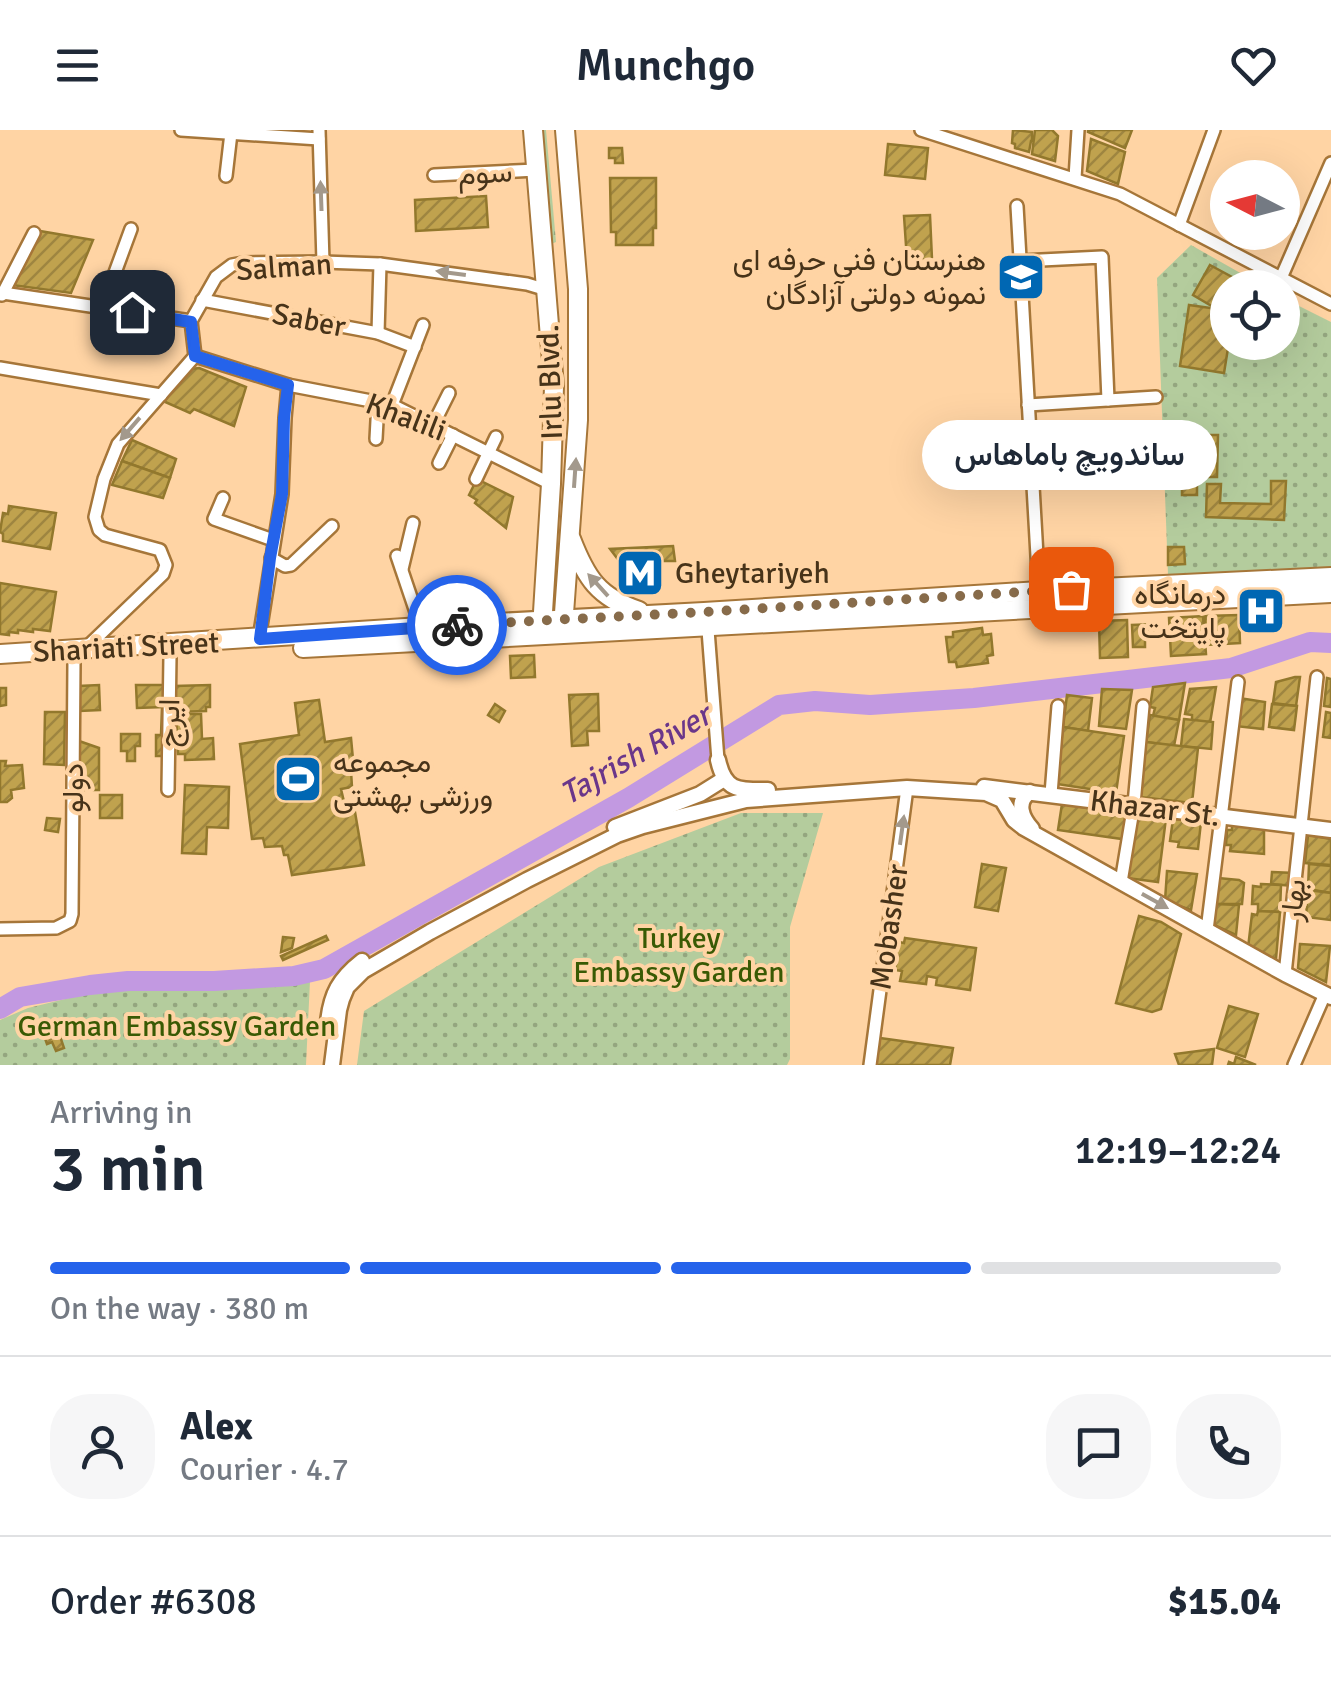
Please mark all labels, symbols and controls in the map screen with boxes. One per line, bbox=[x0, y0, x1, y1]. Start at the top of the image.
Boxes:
icon: menu bbox=[50, 38, 105, 93]
text: Munchgo bbox=[576, 38, 755, 93]
icon: heart bbox=[1226, 38, 1281, 93]
street label: سوم bbox=[457, 154, 513, 193]
north arrow bbox=[1210, 160, 1300, 250]
map controls bbox=[1210, 160, 1300, 360]
one-way arrow bbox=[312, 179, 328, 211]
place label: هنرستان فنی حرفه ای نمونه دولتی آزادگان bbox=[732, 242, 986, 313]
street label: Salman bbox=[235, 246, 333, 289]
school or university icon: هنرستان فنی حرفه ای نمونه دولتی آزادگان bbox=[995, 251, 1047, 303]
one-way arrow bbox=[434, 264, 466, 280]
pin bbox=[90, 270, 175, 355]
button: locate bbox=[1210, 270, 1300, 360]
icon: home bbox=[105, 285, 160, 340]
street label: Saber bbox=[269, 295, 349, 346]
street label: Irlu Blvd. bbox=[530, 324, 571, 440]
street label: Khalili bbox=[360, 385, 451, 450]
one-way arrow bbox=[120, 416, 142, 441]
callout: ساندویچ باماهاس bbox=[924, 419, 1218, 489]
text: ساندویچ باماهاس bbox=[954, 435, 1185, 474]
one-way arrow bbox=[567, 456, 583, 488]
metro station icon: Gheytariyeh bbox=[614, 547, 666, 599]
pin bbox=[1029, 547, 1114, 632]
place label: Gheytariyeh bbox=[675, 555, 830, 592]
icon: bag bbox=[1044, 562, 1099, 617]
one-way arrow bbox=[587, 573, 609, 598]
courier bbox=[407, 575, 507, 675]
place label: درمانگاه پایتخت bbox=[1134, 576, 1226, 648]
hospital icon: درمانگاه پایتخت bbox=[1235, 585, 1287, 637]
icon: bike bbox=[430, 598, 485, 653]
street label: Shariati Street bbox=[32, 624, 220, 671]
water label: Tajrish River bbox=[553, 694, 721, 813]
street label: ایرج bbox=[151, 698, 189, 748]
place label: مجموعه ورزشی بهشتی bbox=[333, 744, 493, 815]
sports icon: مجموعه ورزشی بهشتی bbox=[272, 753, 324, 805]
street label: دولو bbox=[55, 763, 92, 813]
street label: Khazar St. bbox=[1088, 782, 1222, 835]
one-way arrow bbox=[894, 813, 910, 845]
street label: Mobasher bbox=[862, 862, 917, 992]
street label: بهار bbox=[1273, 877, 1314, 924]
one-way arrow bbox=[1140, 892, 1169, 909]
park label: Turkey Embassy Garden bbox=[573, 920, 785, 991]
park label: German Embassy Garden bbox=[18, 1008, 336, 1045]
text: Arriving in bbox=[50, 1093, 192, 1132]
text: 12:19–12:24 bbox=[1075, 1127, 1281, 1174]
text: 3 min bbox=[50, 1129, 206, 1209]
text: On the way · 380 m bbox=[50, 1289, 309, 1328]
button: person bbox=[50, 1394, 155, 1499]
button: chat bbox=[1046, 1394, 1151, 1499]
button: phone bbox=[1176, 1394, 1281, 1499]
text: Alex bbox=[180, 1403, 253, 1450]
text: Courier · 4.7 bbox=[180, 1450, 349, 1489]
text: Order #6308 bbox=[50, 1578, 257, 1625]
text: $15.04 bbox=[1168, 1578, 1281, 1625]

